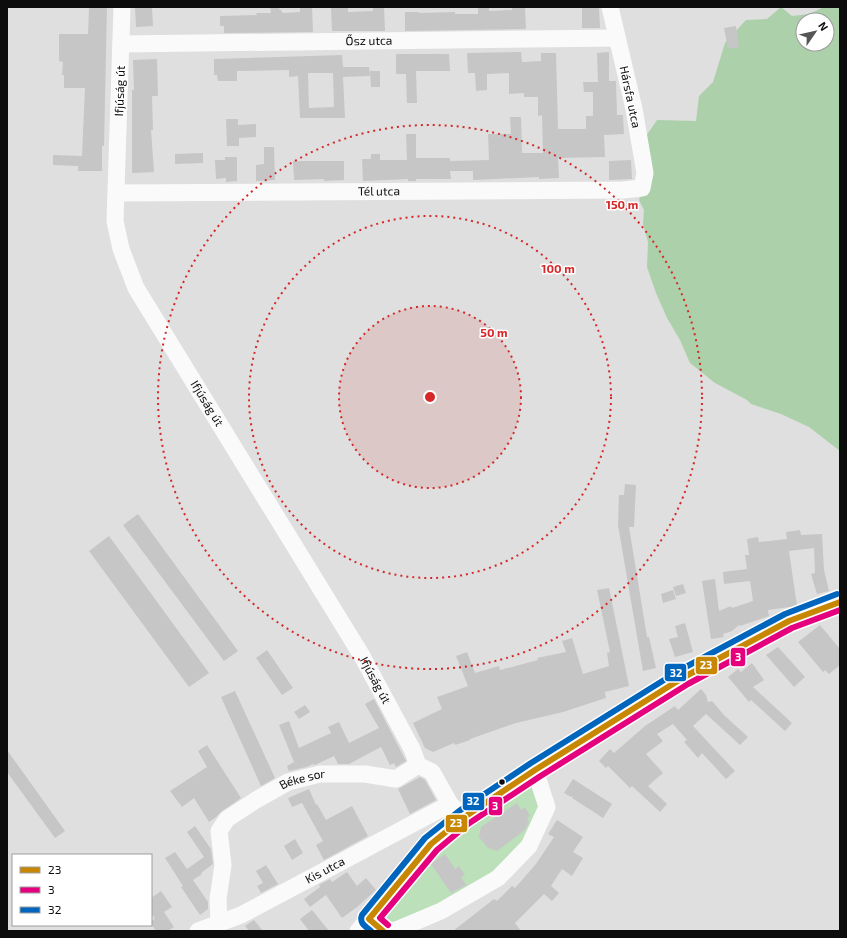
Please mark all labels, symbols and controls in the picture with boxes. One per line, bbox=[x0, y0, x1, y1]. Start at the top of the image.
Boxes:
north arrow bbox=[795, 12, 835, 52]
text: N bbox=[816, 19, 831, 33]
street label: Ősz utca bbox=[345, 33, 392, 47]
street label: Hársfa utca bbox=[618, 64, 644, 129]
street label: Ifjúság út bbox=[111, 65, 128, 117]
street label: Tél utca bbox=[358, 183, 400, 198]
text: 150 m bbox=[606, 197, 638, 211]
text: 100 m bbox=[541, 261, 575, 275]
text: 50 m bbox=[480, 325, 508, 339]
street label: Ifjúság út bbox=[188, 377, 227, 429]
centre of rings bbox=[423, 390, 437, 404]
line badge: 3 bbox=[730, 647, 746, 667]
text: 3 bbox=[735, 650, 741, 663]
street label: Ifjúság út bbox=[358, 654, 394, 706]
line badge: 23 bbox=[695, 656, 718, 675]
text: 23 bbox=[700, 658, 712, 671]
line badge: 32 bbox=[664, 663, 687, 682]
text: 32 bbox=[670, 666, 682, 679]
street label: Béke sor bbox=[276, 766, 325, 792]
unlabelled marker bbox=[497, 777, 507, 787]
line badge: 32 bbox=[462, 792, 485, 811]
text: 32 bbox=[467, 794, 479, 807]
line badge: 3 bbox=[488, 796, 503, 816]
text: 3 bbox=[492, 799, 498, 812]
line badge: 23 bbox=[445, 814, 468, 833]
text: 23 bbox=[450, 816, 462, 829]
street label: Kis utca bbox=[302, 853, 347, 886]
legend bbox=[12, 854, 152, 926]
text: 23 bbox=[48, 862, 61, 876]
text: 3 bbox=[48, 882, 55, 896]
text: 32 bbox=[48, 902, 62, 916]

